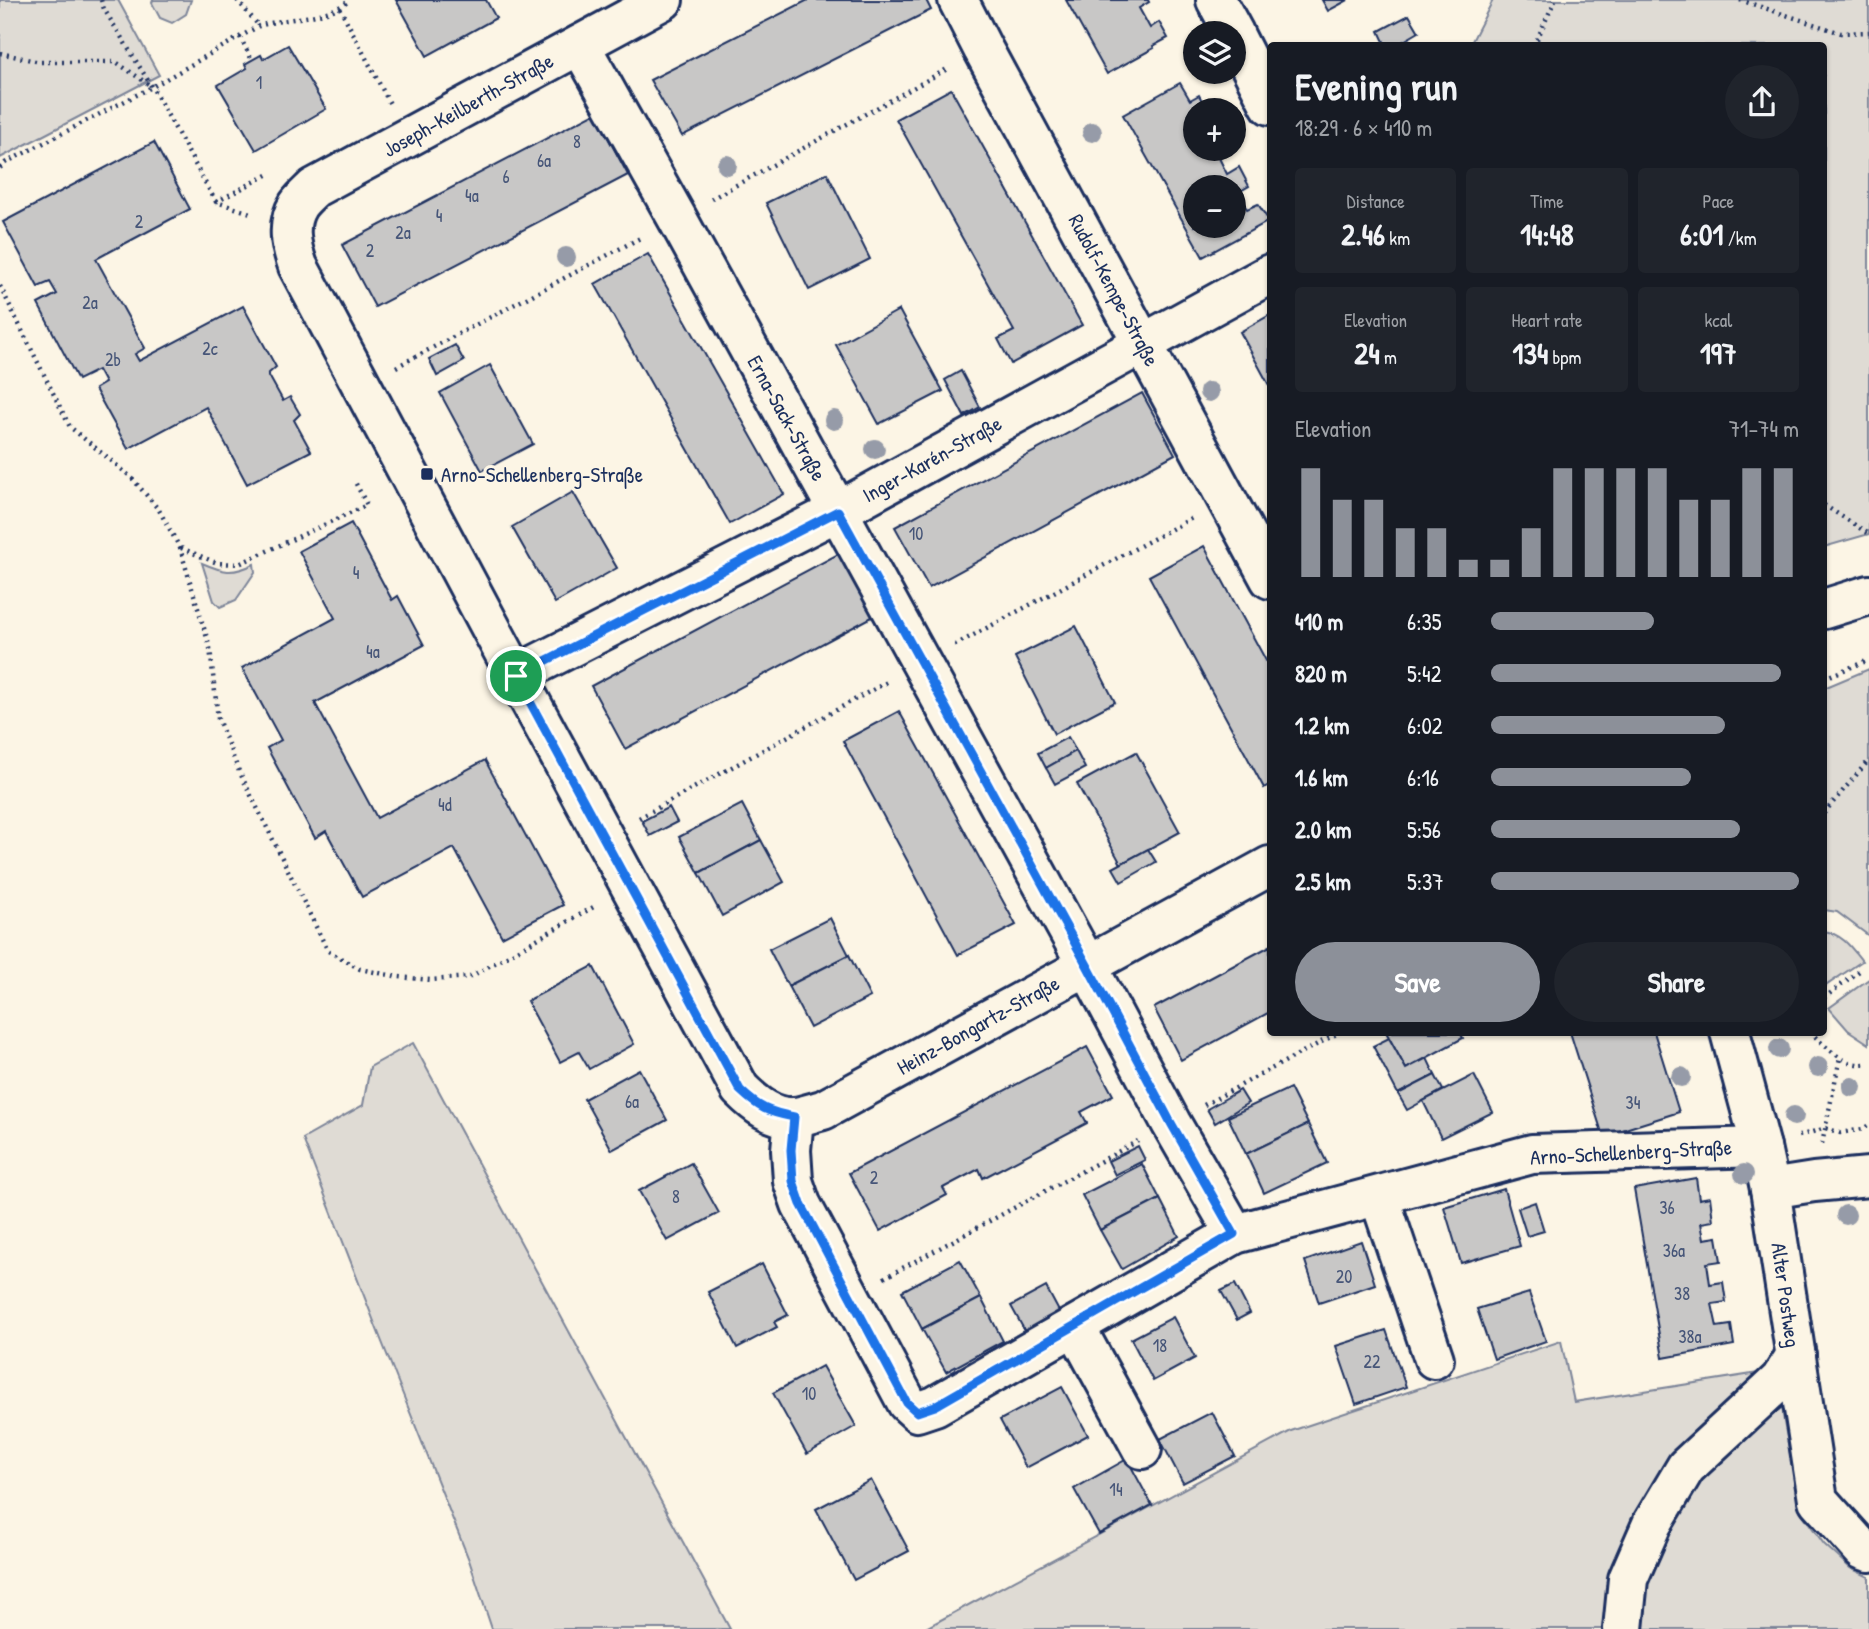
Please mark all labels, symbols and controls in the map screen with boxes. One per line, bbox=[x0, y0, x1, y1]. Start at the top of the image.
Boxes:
map controls bbox=[1183, 21, 1246, 238]
button: layers bbox=[1183, 21, 1246, 84]
street label: Joseph-Keilberth-Straße bbox=[377, 46, 559, 164]
text: Evening run bbox=[1295, 60, 1458, 112]
button: share bbox=[1725, 65, 1799, 139]
house number: 1 bbox=[256, 70, 262, 95]
button: + bbox=[1183, 98, 1246, 161]
text: 18:29 · 6 × 410 m bbox=[1295, 112, 1432, 143]
house number: 8 bbox=[573, 129, 581, 154]
house number: 6a bbox=[537, 148, 551, 173]
house number: 6 bbox=[502, 164, 510, 189]
button: − bbox=[1183, 175, 1246, 238]
house number: 4a bbox=[465, 183, 479, 208]
text: Distance bbox=[1347, 188, 1405, 214]
text: Time bbox=[1530, 188, 1564, 214]
text: Pace bbox=[1703, 188, 1734, 214]
house number: 4 bbox=[436, 203, 443, 228]
house number: 2 bbox=[135, 209, 144, 234]
street label: Rudolf-Kempe-Straße bbox=[1062, 209, 1166, 371]
text: 2.46 bbox=[1341, 214, 1385, 254]
text: 14:48 bbox=[1520, 214, 1574, 254]
text: 6:01 bbox=[1680, 214, 1723, 254]
house number: 2a bbox=[395, 220, 411, 245]
text: km bbox=[1385, 225, 1410, 251]
text: /km bbox=[1723, 225, 1757, 251]
house number: 2 bbox=[366, 238, 375, 263]
house number: 2a bbox=[82, 290, 98, 315]
text: Elevation bbox=[1344, 307, 1407, 333]
text: Heart rate bbox=[1512, 307, 1582, 333]
text: kcal bbox=[1704, 307, 1732, 333]
text: 24 bbox=[1354, 333, 1380, 373]
text: 134 bbox=[1513, 333, 1548, 373]
text: 197 bbox=[1700, 333, 1737, 373]
house number: 2c bbox=[202, 336, 218, 361]
text: m bbox=[1380, 344, 1397, 370]
text: bpm bbox=[1548, 344, 1581, 370]
house number: 2b bbox=[105, 347, 121, 372]
street label: Erna-Sack-Straße bbox=[741, 350, 833, 486]
street label: Inger-Karén-Straße bbox=[857, 409, 1007, 509]
text: Elevation bbox=[1295, 413, 1371, 444]
text: 71–74 m bbox=[1729, 413, 1799, 444]
place label: Arno-Schellenberg-Straße bbox=[441, 460, 643, 489]
marker: Arno-Schellenberg-Straße bbox=[419, 466, 435, 482]
house number: 10 bbox=[909, 521, 923, 546]
house number: 4 bbox=[353, 560, 360, 585]
text: 410 m bbox=[1295, 606, 1343, 637]
text: 6:35 bbox=[1407, 606, 1442, 637]
house number: 4a bbox=[366, 639, 380, 664]
pin bbox=[486, 646, 546, 706]
icon: arrive bbox=[497, 657, 535, 695]
text: 820 m bbox=[1295, 658, 1347, 689]
text: 5:42 bbox=[1407, 658, 1441, 689]
text: 1.2 km bbox=[1295, 710, 1350, 741]
text: 6:02 bbox=[1407, 710, 1443, 741]
text: 1.6 km bbox=[1295, 762, 1348, 793]
text: 6:16 bbox=[1407, 762, 1439, 793]
house number: 4d bbox=[438, 792, 452, 817]
text: 2.0 km bbox=[1295, 814, 1351, 845]
text: 5:56 bbox=[1407, 814, 1441, 845]
text: 2.5 km bbox=[1295, 866, 1351, 897]
text: 5:37 bbox=[1407, 866, 1444, 897]
button: Save bbox=[1295, 942, 1540, 1022]
button: Share bbox=[1554, 942, 1799, 1022]
street label: Heinz-Bongartz-Straße bbox=[892, 968, 1064, 1082]
house number: 6a bbox=[625, 1089, 639, 1114]
house number: 34 bbox=[1626, 1090, 1641, 1115]
street label: Arno-Schellenberg-Straße bbox=[1529, 1132, 1733, 1172]
house number: 2 bbox=[870, 1165, 879, 1190]
house number: 8 bbox=[672, 1184, 680, 1209]
house number: 36 bbox=[1659, 1195, 1675, 1220]
house number: 36a bbox=[1663, 1238, 1685, 1263]
street label: Alter Postweg bbox=[1764, 1241, 1808, 1349]
house number: 20 bbox=[1336, 1264, 1352, 1289]
house number: 38 bbox=[1674, 1281, 1690, 1306]
house number: 38a bbox=[1679, 1324, 1701, 1349]
house number: 18 bbox=[1153, 1333, 1167, 1358]
house number: 22 bbox=[1364, 1349, 1381, 1374]
house number: 10 bbox=[802, 1381, 816, 1406]
house number: 14 bbox=[1109, 1477, 1123, 1502]

